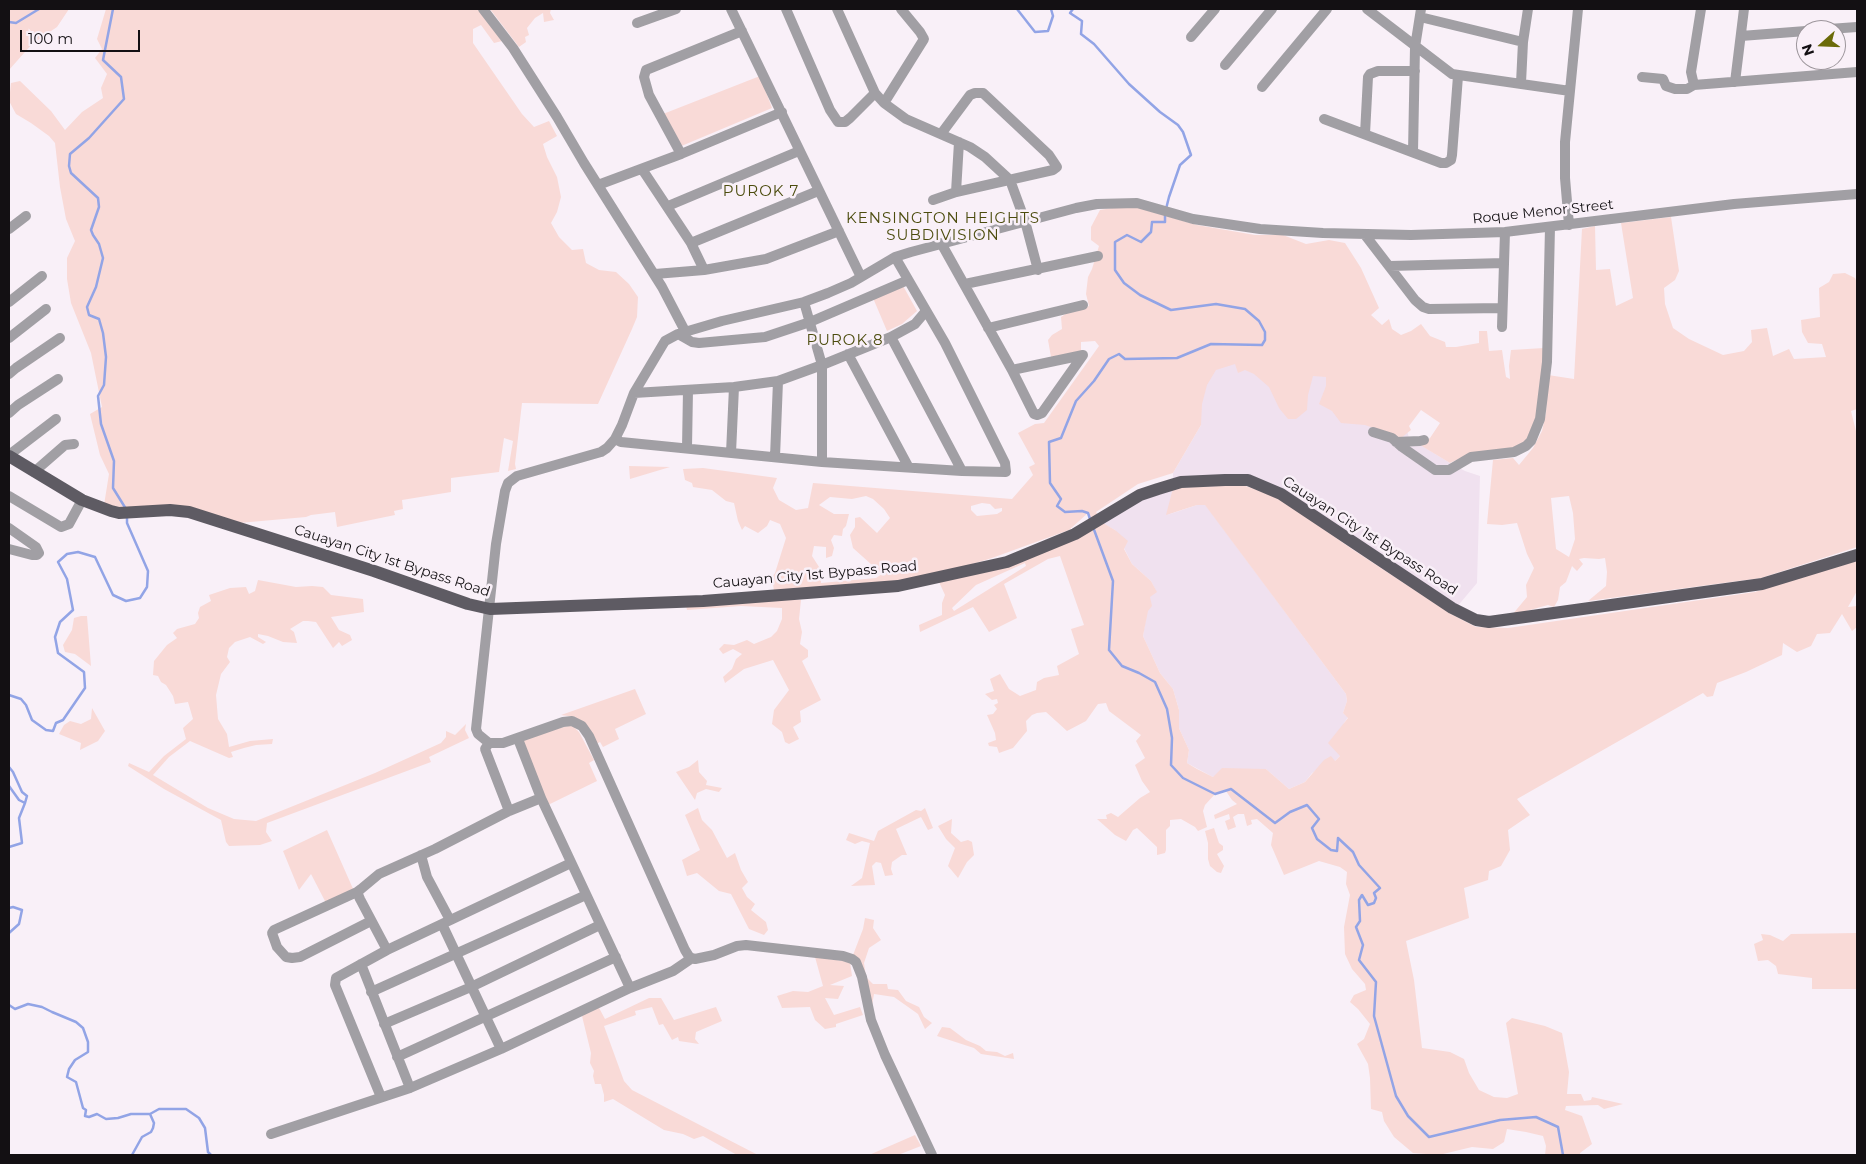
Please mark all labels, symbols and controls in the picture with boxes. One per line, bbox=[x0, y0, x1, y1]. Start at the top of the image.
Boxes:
scale bar bbox=[22, 20, 142, 52]
north arrow bbox=[1796, 20, 1846, 70]
text: 100 m bbox=[28, 29, 73, 48]
text: N bbox=[1797, 41, 1818, 58]
district label: PUROK 7 bbox=[722, 183, 800, 201]
street label: Roque Menor Street bbox=[1472, 196, 1614, 228]
district label: KENSINGTON HEIGHTS SUBDIVISION bbox=[844, 210, 1042, 245]
district label: PUROK 8 bbox=[806, 332, 884, 350]
street label: Cauayan City 1st Bypass Road bbox=[1279, 473, 1461, 599]
street label: Cauayan City 1st Bypass Road bbox=[292, 521, 492, 601]
street label: Cauayan City 1st Bypass Road bbox=[712, 558, 918, 592]

